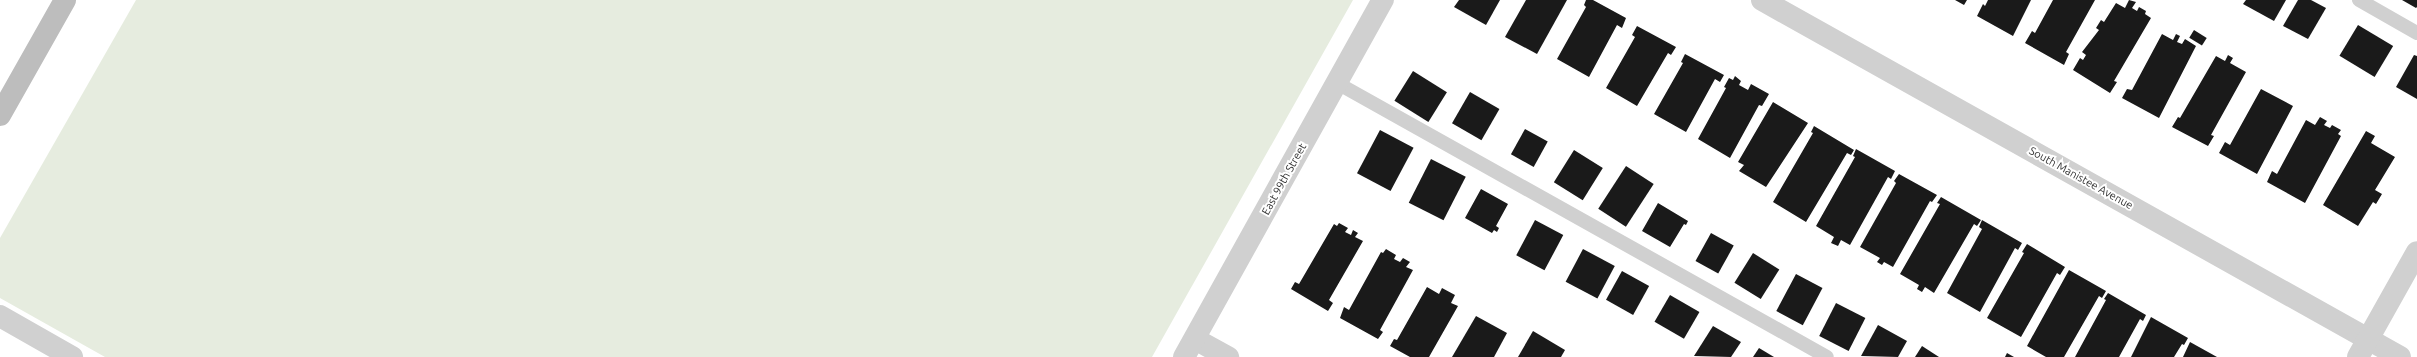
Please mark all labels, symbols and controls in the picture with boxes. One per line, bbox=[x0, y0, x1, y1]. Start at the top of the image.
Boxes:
street label: East 99th Street bbox=[1259, 141, 1309, 217]
street label: South Manistee Avenue bbox=[2027, 144, 2135, 212]

